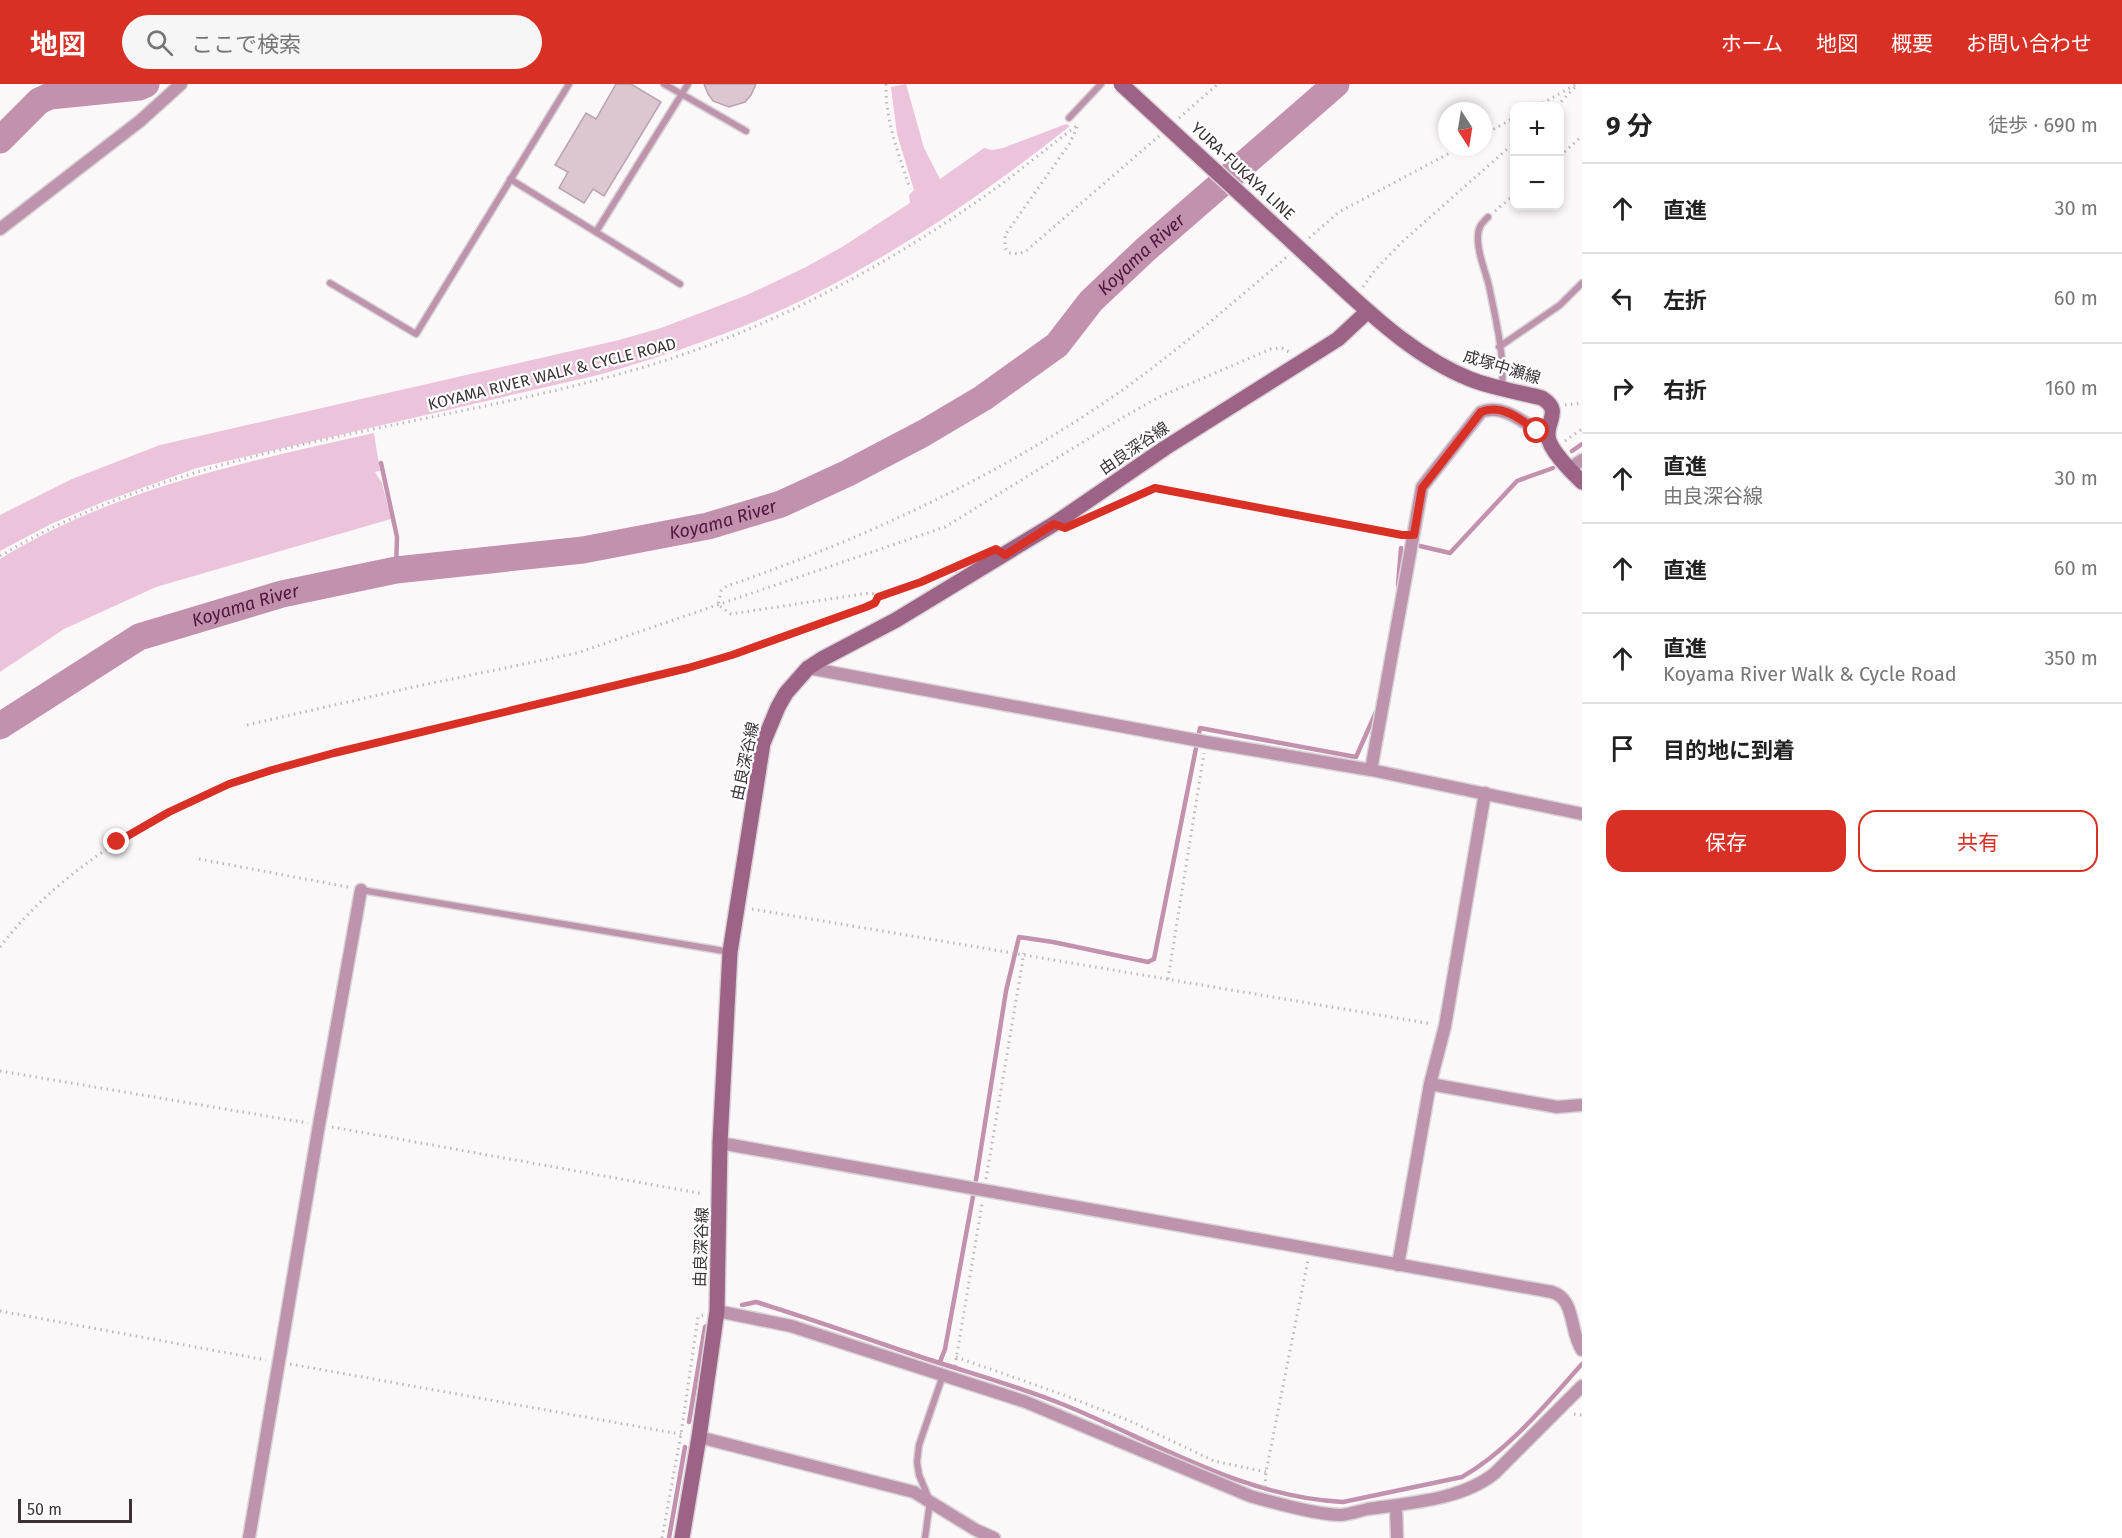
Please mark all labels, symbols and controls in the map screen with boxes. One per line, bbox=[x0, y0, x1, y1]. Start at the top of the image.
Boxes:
search box bbox=[122, 15, 542, 69]
icon: search bbox=[143, 26, 176, 59]
text: 地図 bbox=[30, 28, 86, 61]
text: ここで検索 bbox=[191, 31, 301, 58]
text: ホーム bbox=[1721, 31, 1783, 57]
text: 地図 bbox=[1816, 31, 1858, 57]
text: 概要 bbox=[1891, 31, 1933, 57]
text: お問い合わせ bbox=[1966, 31, 2092, 57]
north arrow bbox=[1438, 102, 1492, 156]
map controls bbox=[1510, 102, 1564, 210]
button: + bbox=[1510, 102, 1564, 156]
text: 9 分 bbox=[1606, 111, 1653, 142]
text: 徒歩 · 690 m bbox=[1988, 113, 2098, 137]
street label: YURA-FUKAYA LINE bbox=[1187, 118, 1299, 224]
button: − bbox=[1510, 156, 1564, 210]
icon: ahead bbox=[1606, 192, 1639, 225]
text: 30 m bbox=[2054, 196, 2098, 220]
text: 直進 bbox=[1663, 197, 1707, 224]
water label: Koyama River bbox=[1093, 208, 1190, 300]
icon: left bbox=[1606, 282, 1639, 315]
text: 60 m bbox=[2054, 286, 2098, 310]
text: 左折 bbox=[1663, 287, 1707, 314]
street label: KOYAMA RIVER WALK & CYCLE ROAD bbox=[426, 334, 678, 414]
street label: 成塚中瀬線 bbox=[1461, 346, 1543, 388]
icon: right bbox=[1606, 372, 1639, 405]
text: 160 m bbox=[2045, 376, 2098, 400]
text: 右折 bbox=[1663, 377, 1707, 404]
route start bbox=[1523, 417, 1549, 443]
street label: 由良深谷線 bbox=[1096, 418, 1172, 478]
text: 直進 bbox=[1663, 453, 1707, 480]
icon: ahead bbox=[1606, 462, 1639, 495]
text: 30 m bbox=[2054, 466, 2098, 490]
text: 由良深谷線 bbox=[1663, 484, 1763, 508]
water label: Koyama River bbox=[667, 495, 780, 544]
icon: ahead bbox=[1606, 552, 1639, 585]
text: 60 m bbox=[2054, 556, 2098, 580]
text: 直進 bbox=[1663, 557, 1707, 584]
water label: Koyama River bbox=[189, 580, 302, 631]
text: 直進 bbox=[1663, 635, 1707, 662]
icon: ahead bbox=[1606, 642, 1639, 675]
text: 350 m bbox=[2044, 646, 2098, 670]
text: Koyama River Walk & Cycle Road bbox=[1663, 662, 1957, 686]
street label: 由良深谷線 bbox=[727, 720, 763, 802]
icon: arrive bbox=[1606, 732, 1639, 765]
text: 目的地に到着 bbox=[1663, 737, 1795, 764]
button: 保存 bbox=[1606, 810, 1846, 872]
button: 共有 bbox=[1858, 810, 2098, 872]
route end bbox=[103, 828, 129, 854]
street label: 由良深谷線 bbox=[690, 1207, 712, 1287]
scale bar bbox=[18, 1496, 132, 1524]
text: 50 m bbox=[27, 1500, 62, 1519]

